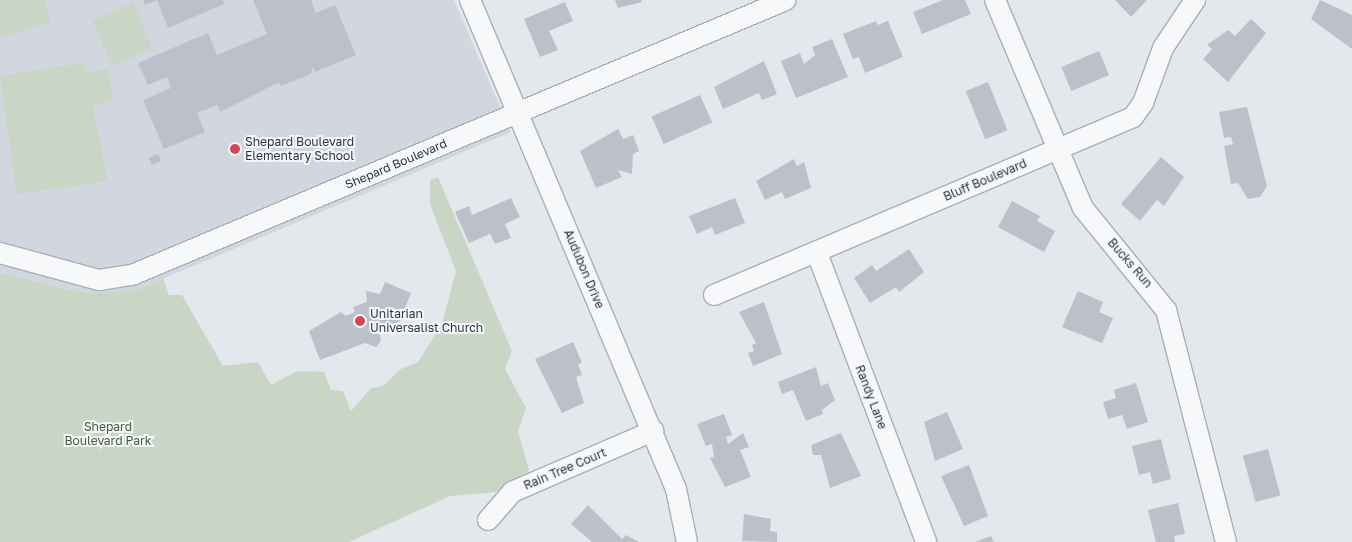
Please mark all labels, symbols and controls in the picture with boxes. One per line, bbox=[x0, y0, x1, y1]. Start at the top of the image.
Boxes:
place label: Shepard Boulevard Elementary School bbox=[245, 135, 354, 163]
street label: Shepard Boulevard bbox=[343, 136, 449, 192]
marker: Shepard Boulevard Elementary School bbox=[229, 143, 241, 155]
street label: Bluff Boulevard bbox=[941, 156, 1029, 204]
street label: Audubon Drive bbox=[561, 227, 607, 311]
street label: Bucks Run bbox=[1105, 235, 1155, 291]
place label: Unitarian Universalist Church bbox=[370, 307, 483, 335]
marker: Unitarian Universalist Church bbox=[354, 315, 366, 327]
street label: Randy Lane bbox=[852, 363, 890, 431]
park label: Shepard Boulevard Park bbox=[65, 420, 151, 448]
street label: Rain Tree Court bbox=[521, 445, 609, 493]

